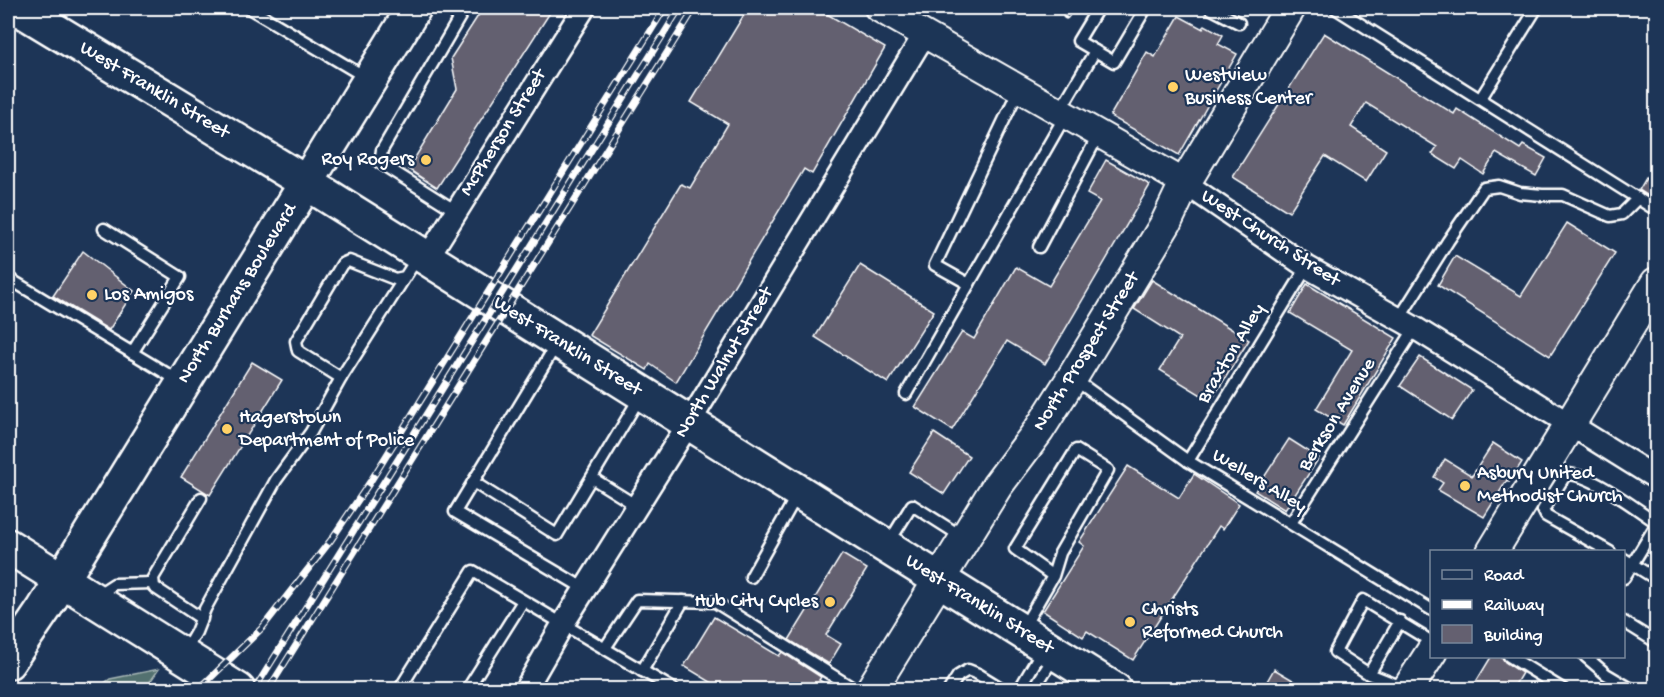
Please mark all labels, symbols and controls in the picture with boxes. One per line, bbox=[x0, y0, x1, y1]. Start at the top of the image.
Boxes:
street label: West Franklin Street bbox=[75, 37, 235, 146]
street label: McPherson Street bbox=[456, 64, 553, 201]
place label: Westview Business Center bbox=[1184, 65, 1314, 111]
marker: Westview Business Center bbox=[1166, 80, 1180, 94]
place label: Roy Rogers bbox=[322, 149, 415, 172]
marker: Roy Rogers bbox=[419, 153, 433, 167]
street label: West Church Street bbox=[1196, 185, 1345, 294]
street label: North Burhans Boulevard bbox=[173, 198, 304, 388]
street label: North Prospect Street bbox=[1029, 267, 1146, 436]
street label: North Walnut Street bbox=[671, 282, 780, 443]
place label: Los Amigos bbox=[104, 284, 194, 307]
marker: Los Amigos bbox=[85, 288, 99, 302]
street label: West Franklin Street bbox=[489, 292, 647, 403]
street label: Braxton Alley bbox=[1193, 300, 1271, 409]
street label: Berkson Avenue bbox=[1294, 354, 1382, 477]
place label: Hagerstown Department of Police bbox=[237, 407, 415, 453]
marker: Hagerstown Department of Police bbox=[220, 422, 234, 436]
street label: Wellers Alley bbox=[1207, 445, 1311, 519]
place label: Asbury United Methodist Church bbox=[1477, 463, 1623, 509]
marker: Asbury United Methodist Church bbox=[1458, 479, 1472, 493]
street label: West Franklin Street bbox=[901, 550, 1059, 661]
legend bbox=[1430, 550, 1625, 658]
text: Road bbox=[1484, 566, 1525, 587]
place label: Hub City Cycles bbox=[694, 591, 819, 614]
marker: Hub City Cycles bbox=[823, 595, 837, 609]
text: Railway bbox=[1484, 596, 1544, 617]
place label: Christs Reformed Church bbox=[1142, 599, 1283, 645]
marker: Christs Reformed Church bbox=[1123, 615, 1137, 629]
text: Building bbox=[1483, 626, 1543, 647]

